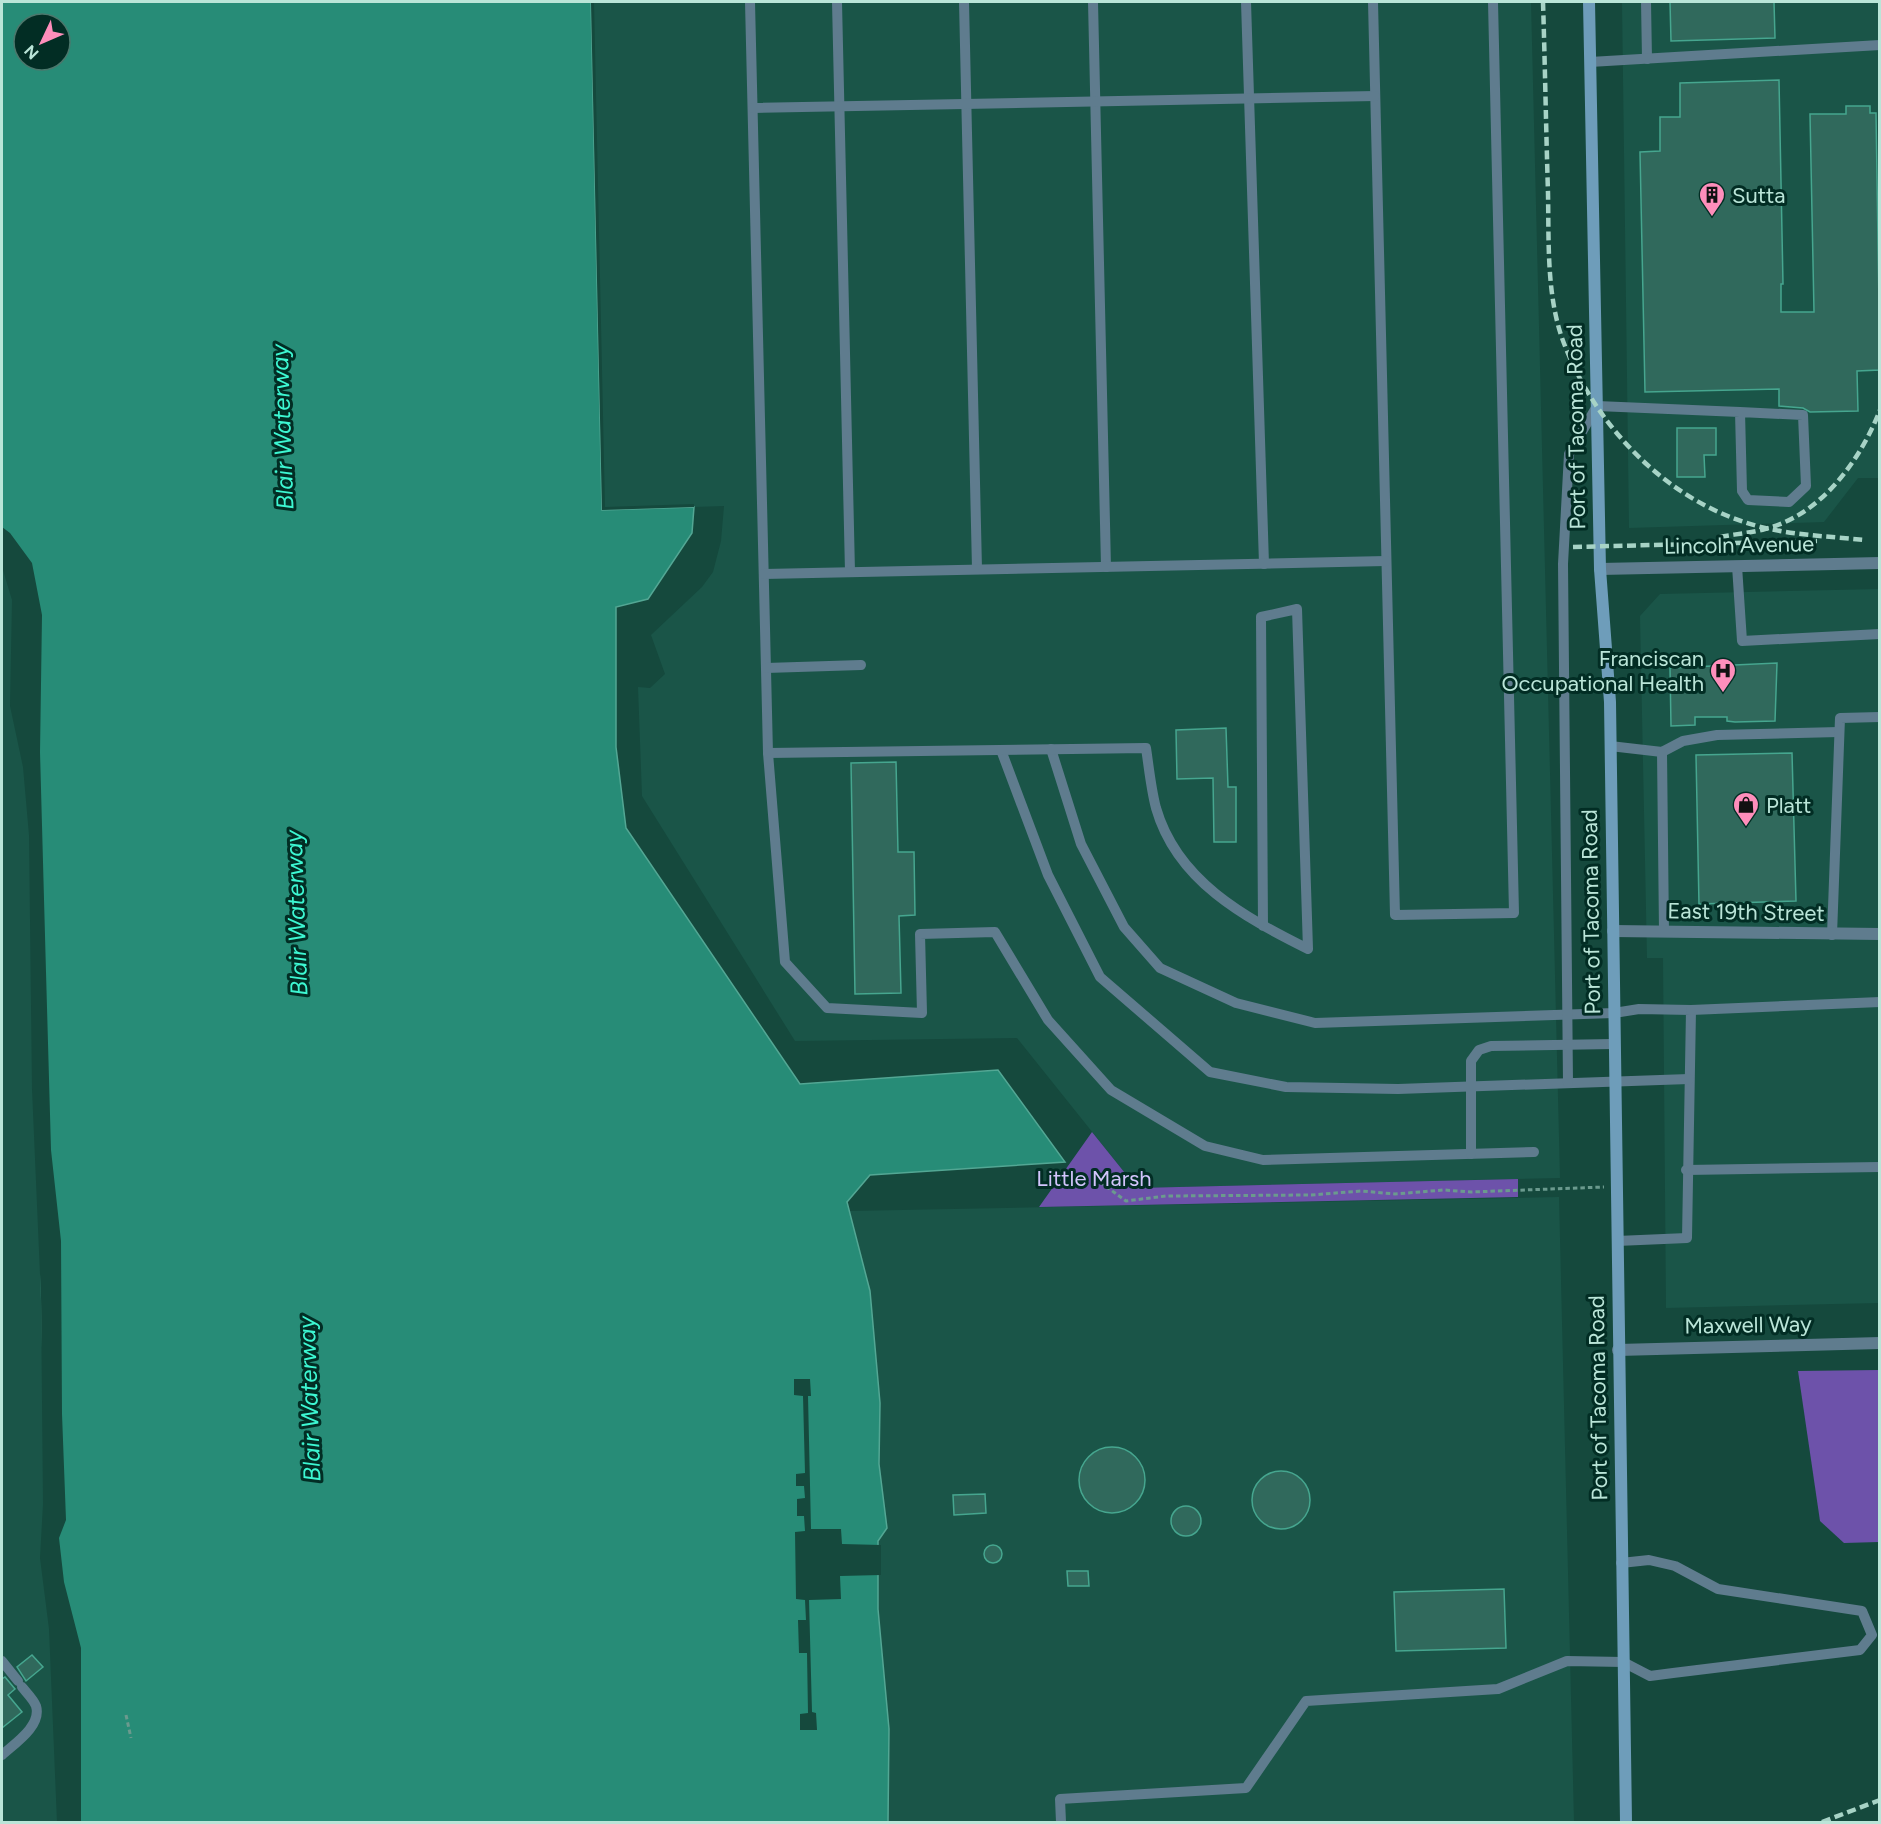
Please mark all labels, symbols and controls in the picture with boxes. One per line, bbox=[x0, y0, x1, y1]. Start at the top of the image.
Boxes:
north arrow bbox=[12, 12, 72, 72]
text: N bbox=[20, 41, 43, 63]
building icon: Sutta bbox=[1697, 180, 1727, 218]
place label: Sutta bbox=[1732, 182, 1786, 209]
street label: Port of Tacoma Road bbox=[1561, 324, 1591, 530]
water label: Blair Waterway bbox=[265, 342, 299, 510]
street label: Lincoln Avenue bbox=[1664, 530, 1814, 560]
place label: Franciscan Occupational Health bbox=[1501, 645, 1704, 697]
hospital icon: Franciscan Occupational Health bbox=[1708, 656, 1738, 694]
shop icon: Platt bbox=[1731, 790, 1761, 828]
place label: Platt bbox=[1766, 792, 1811, 819]
street label: Port of Tacoma Road bbox=[1576, 809, 1606, 1015]
water label: Blair Waterway bbox=[279, 828, 313, 996]
street label: East 19th Street bbox=[1667, 897, 1825, 927]
park label: Little Marsh bbox=[1036, 1165, 1152, 1192]
street label: Port of Tacoma Road bbox=[1583, 1295, 1613, 1501]
street label: Maxwell Way bbox=[1684, 1310, 1812, 1340]
water label: Blair Waterway bbox=[292, 1314, 326, 1482]

